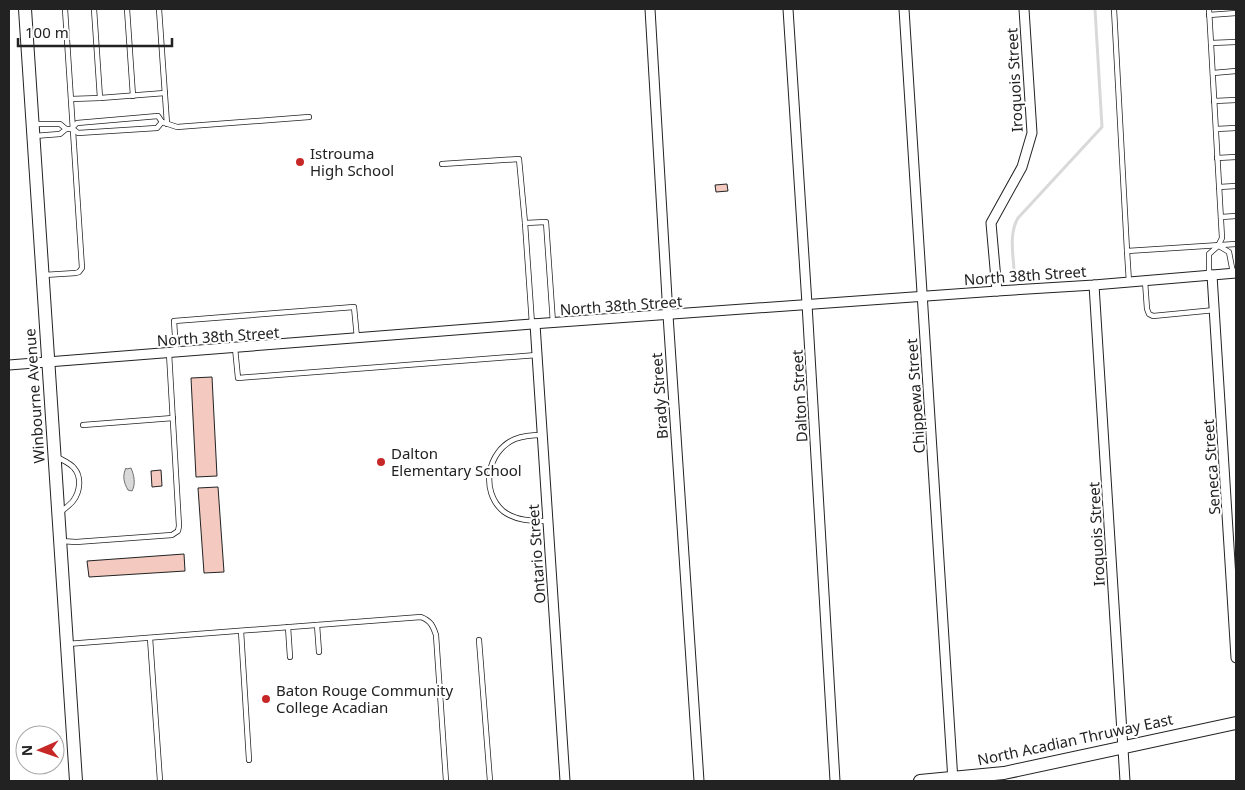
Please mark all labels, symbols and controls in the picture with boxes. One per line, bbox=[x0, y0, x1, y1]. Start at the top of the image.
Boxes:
scale bar bbox=[18, 15, 171, 47]
text: 100 m bbox=[25, 22, 69, 42]
street label: Iroquois Street bbox=[1001, 27, 1027, 133]
place label: Istrouma High School bbox=[310, 143, 394, 180]
marker: Istrouma High School bbox=[294, 156, 306, 168]
street label: North 38th Street bbox=[963, 261, 1088, 289]
street label: North 38th Street bbox=[559, 291, 684, 319]
street label: North 38th Street bbox=[156, 322, 281, 350]
street label: Winbourne Avenue bbox=[19, 328, 49, 464]
street label: Chippewa Street bbox=[901, 337, 929, 454]
street label: Dalton Street bbox=[787, 349, 811, 443]
street label: Brady Street bbox=[646, 351, 672, 440]
street label: Seneca Street bbox=[1198, 418, 1224, 515]
place label: Dalton Elementary School bbox=[391, 443, 522, 480]
marker: Dalton Elementary School bbox=[375, 456, 387, 468]
street label: Iroquois Street bbox=[1083, 481, 1109, 587]
street label: Ontario Street bbox=[523, 503, 549, 604]
place label: Baton Rouge Community College Acadian bbox=[276, 680, 454, 717]
marker: Baton Rouge Community College Acadian bbox=[260, 693, 272, 705]
street label: North Acadian Thruway East bbox=[975, 708, 1175, 770]
north arrow bbox=[15, 725, 65, 775]
text: N bbox=[17, 744, 36, 756]

